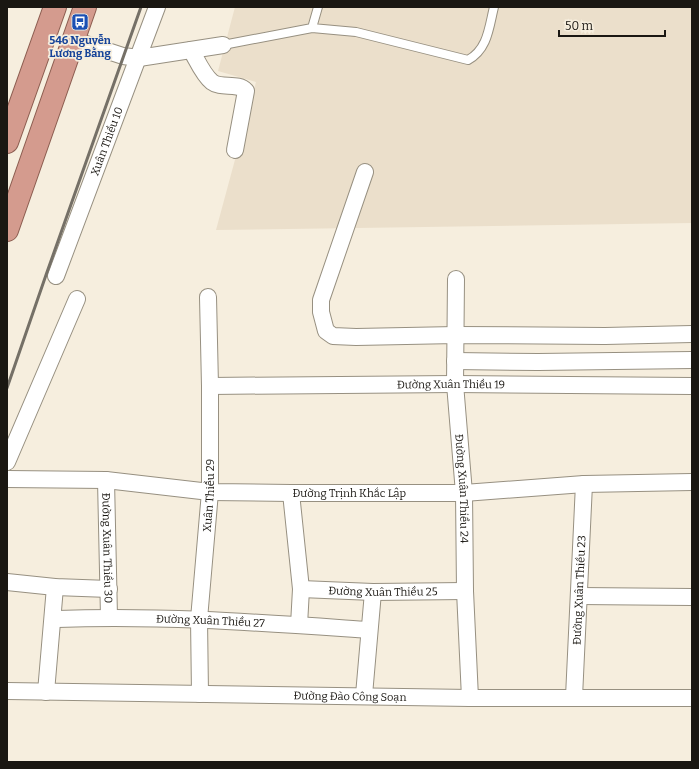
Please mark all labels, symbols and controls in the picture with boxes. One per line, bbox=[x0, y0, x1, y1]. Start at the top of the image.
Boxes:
bus stop icon: 546 Nguyễn Lương Bằng bbox=[70, 12, 90, 32]
scale bar bbox=[559, 12, 665, 38]
text: 50 m bbox=[565, 19, 594, 33]
place label: 546 Nguyễn Lương Bằng bbox=[49, 34, 111, 60]
street label: Xuân Thiều 10 bbox=[88, 105, 125, 177]
street label: Đường Xuân Thiều 19 bbox=[397, 377, 505, 391]
street label: Đường Xuân Thiều 24 bbox=[453, 433, 472, 544]
street label: Xuân Thiều 29 bbox=[200, 459, 217, 533]
street label: Đường Trịnh Khắc Lập bbox=[292, 487, 407, 500]
street label: Đường Xuân Thiều 30 bbox=[100, 493, 116, 603]
street label: Đường Xuân Thiều 23 bbox=[570, 535, 588, 645]
street label: Đường Xuân Thiều 25 bbox=[328, 584, 438, 599]
street label: Đường Xuân Thiều 27 bbox=[156, 612, 266, 630]
street label: Đường Đào Công Soạn bbox=[293, 689, 407, 704]

